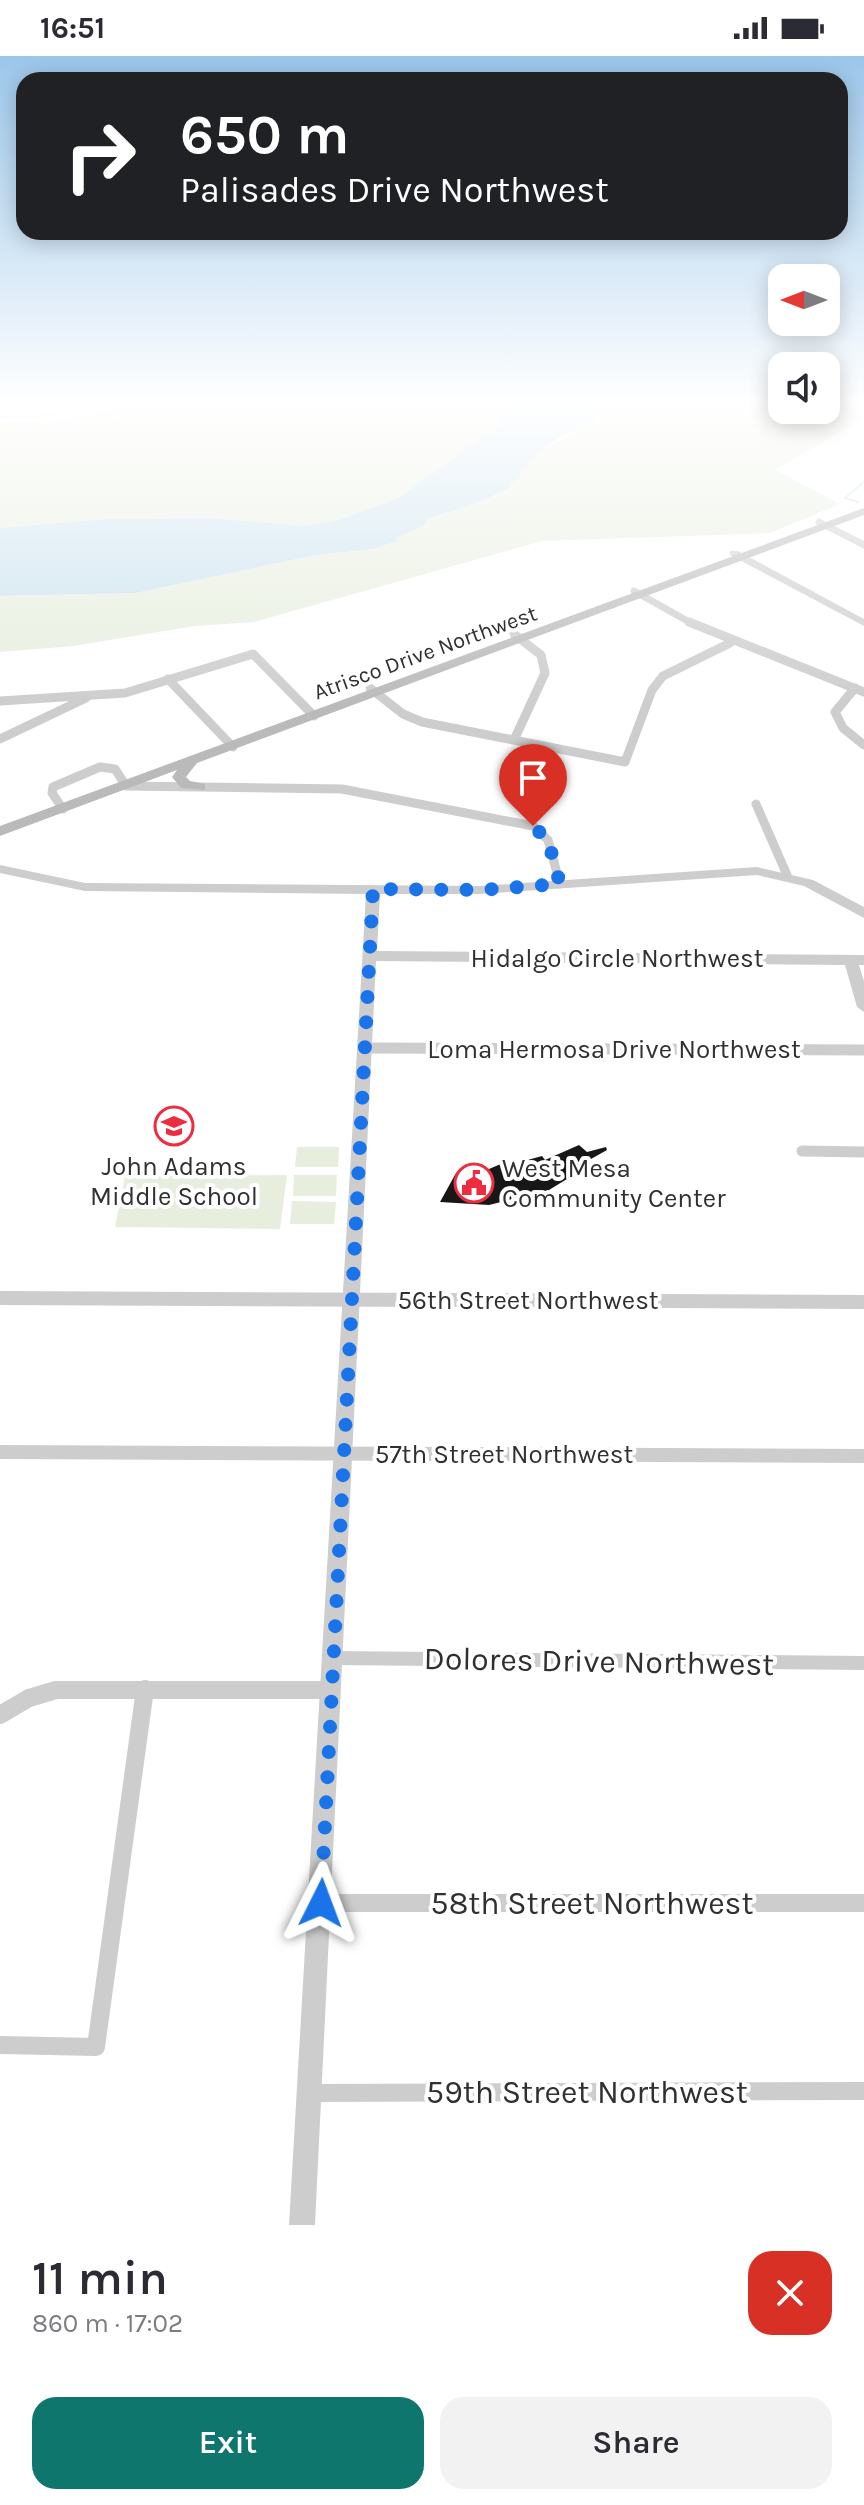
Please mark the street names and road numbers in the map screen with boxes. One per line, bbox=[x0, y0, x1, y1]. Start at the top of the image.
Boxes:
street label: Atrisco Drive Northwest bbox=[310, 600, 541, 705]
street label: Hidalgo Circle Northwest bbox=[471, 943, 764, 974]
street label: Loma Hermosa Drive Northwest bbox=[427, 1034, 801, 1065]
street label: 56th Street Northwest bbox=[397, 1285, 659, 1316]
street label: 57th Street Northwest bbox=[375, 1439, 634, 1470]
street label: Dolores Drive Northwest bbox=[423, 1640, 775, 1683]
street label: 58th Street Northwest bbox=[431, 1885, 753, 1922]
street label: 59th Street Northwest bbox=[426, 2074, 748, 2111]

